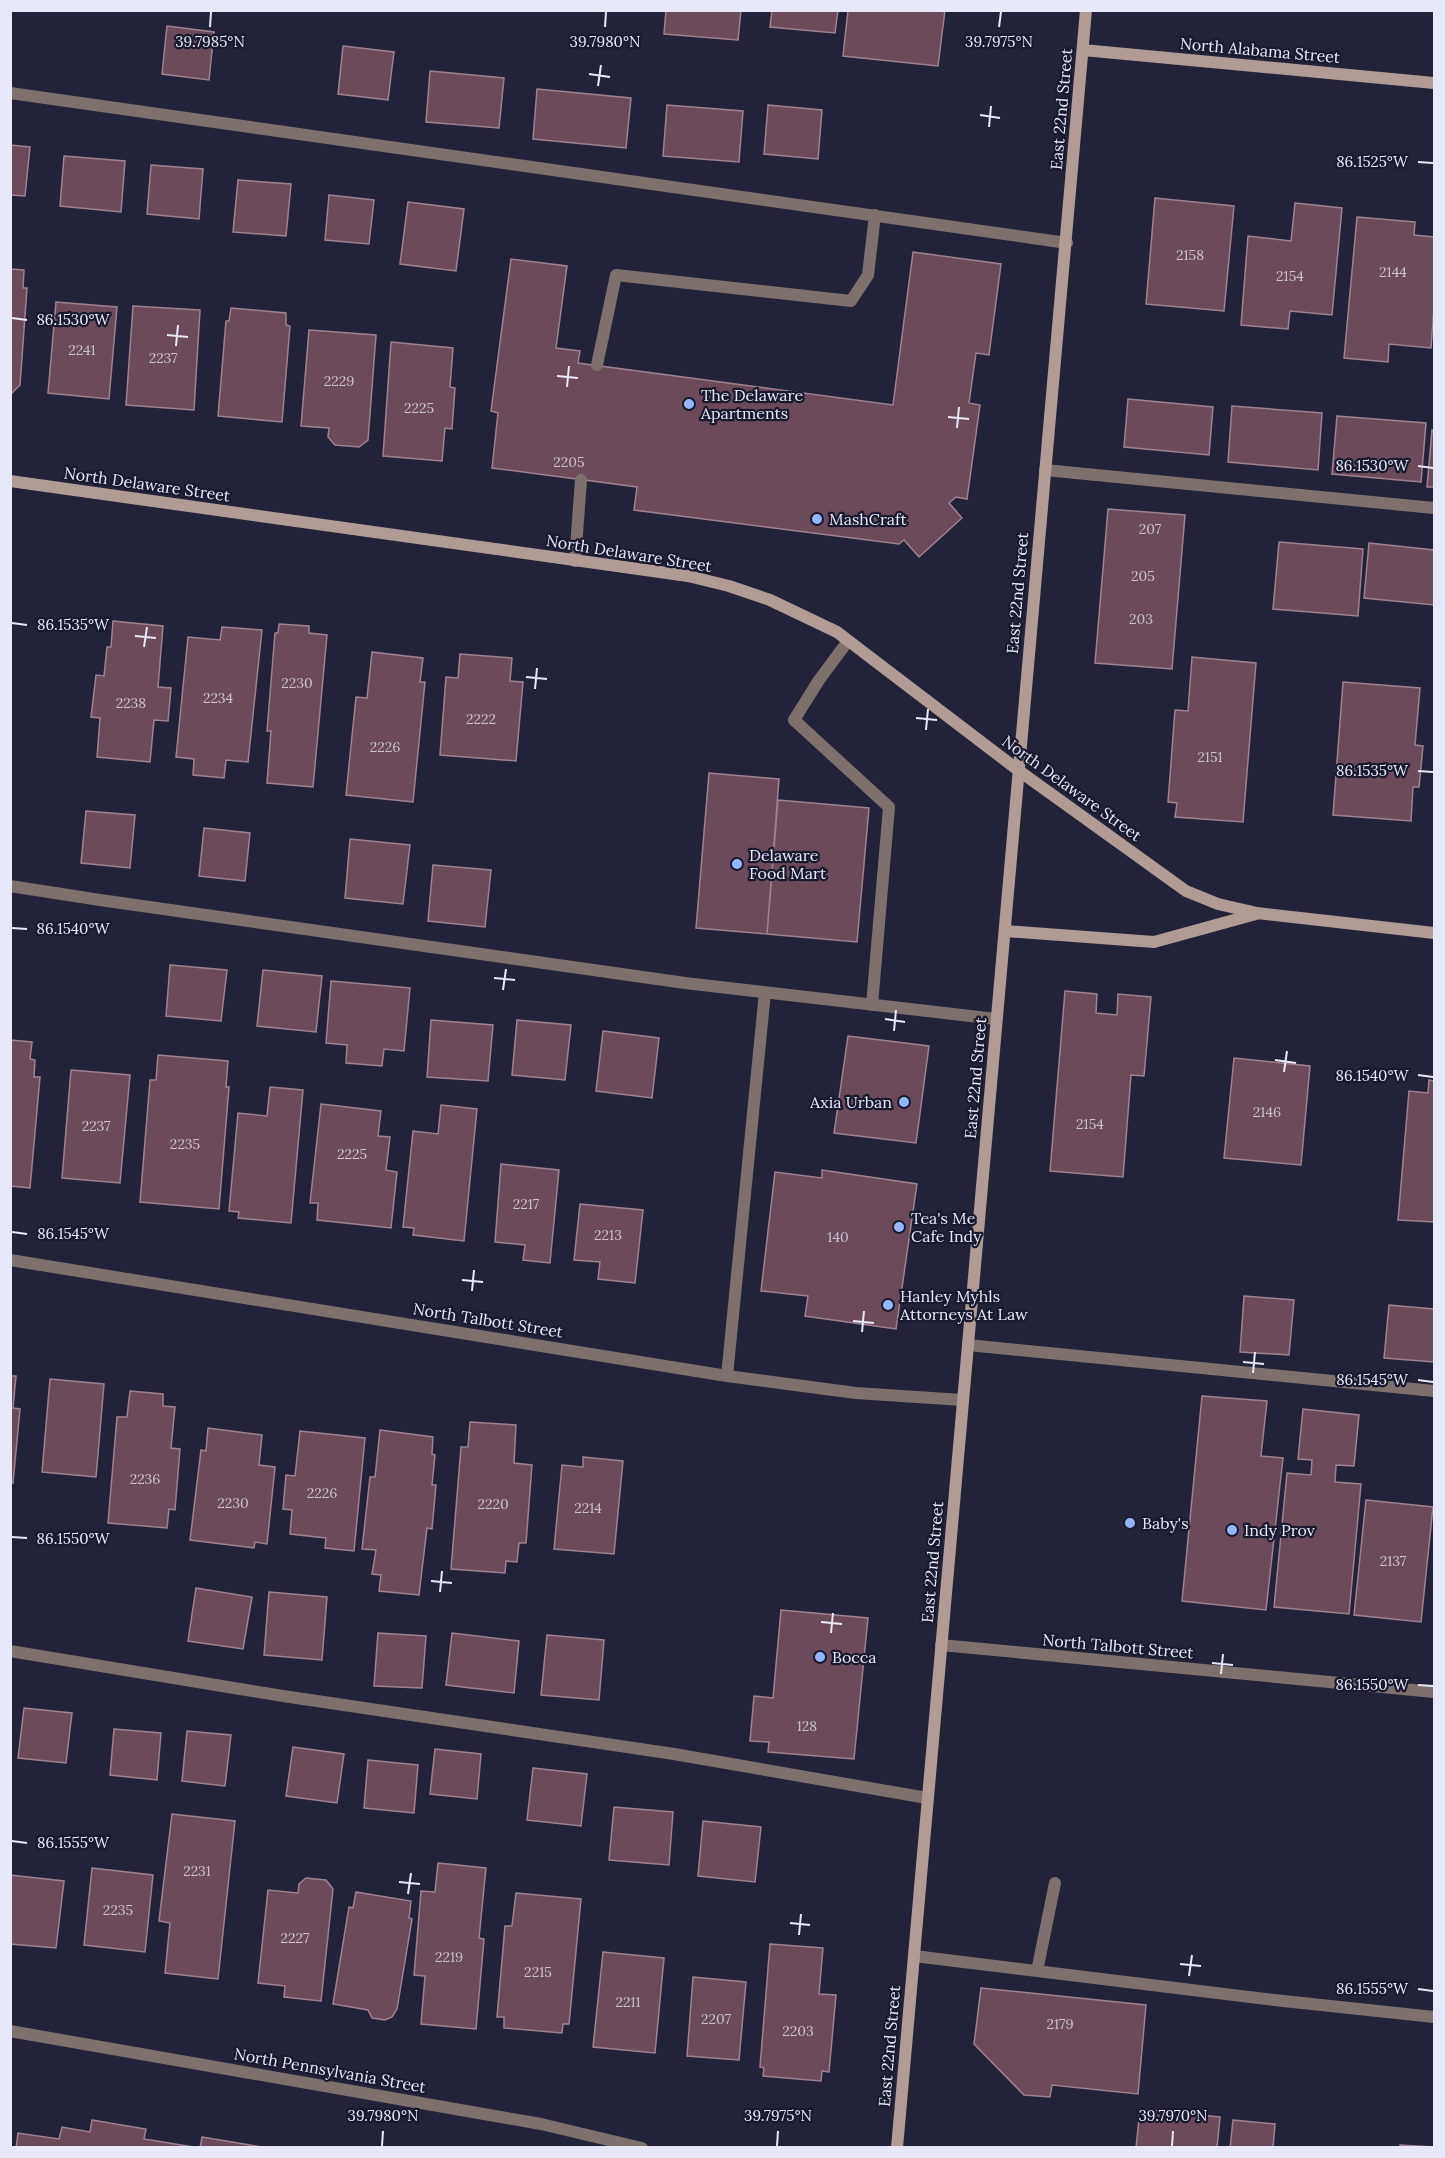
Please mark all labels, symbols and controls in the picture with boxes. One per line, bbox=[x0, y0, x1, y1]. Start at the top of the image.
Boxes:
text: 39.7985°N bbox=[175, 32, 245, 51]
text: 39.7980°N bbox=[570, 32, 640, 51]
text: 39.7975°N bbox=[965, 32, 1033, 51]
street label: North Alabama Street bbox=[1179, 33, 1342, 67]
street label: East 22nd Street bbox=[1046, 47, 1076, 171]
text: 86.1525°W bbox=[1336, 152, 1409, 171]
house number: 2158 bbox=[1176, 246, 1204, 264]
house number: 2144 bbox=[1379, 263, 1407, 281]
house number: 2154 bbox=[1276, 267, 1304, 285]
text: 86.1530°W bbox=[36, 310, 111, 329]
house number: 2241 bbox=[68, 341, 96, 359]
house number: 2237 bbox=[149, 349, 178, 367]
house number: 2229 bbox=[324, 372, 354, 390]
place label: The Delaware Apartments bbox=[700, 385, 803, 423]
marker: The Delaware Apartments bbox=[682, 397, 696, 411]
house number: 2225 bbox=[404, 399, 434, 417]
house number: 2205 bbox=[553, 453, 585, 471]
text: 86.1530°W bbox=[1335, 456, 1410, 475]
street label: North Delaware Street bbox=[63, 462, 232, 506]
place label: MashCraft bbox=[829, 509, 908, 529]
marker: MashCraft bbox=[810, 512, 824, 526]
house number: 207 bbox=[1139, 520, 1162, 538]
street label: North Delaware Street bbox=[545, 530, 714, 576]
street label: East 22nd Street bbox=[1002, 531, 1032, 655]
house number: 205 bbox=[1131, 567, 1155, 585]
house number: 203 bbox=[1129, 610, 1153, 628]
text: 86.1535°W bbox=[37, 615, 110, 634]
house number: 2230 bbox=[281, 674, 313, 692]
house number: 2234 bbox=[203, 689, 234, 707]
house number: 2238 bbox=[116, 694, 146, 712]
house number: 2222 bbox=[466, 710, 496, 728]
street label: North Delaware Street bbox=[998, 731, 1146, 846]
house number: 2226 bbox=[370, 738, 400, 756]
house number: 2151 bbox=[1197, 748, 1223, 766]
text: 86.1535°W bbox=[1336, 761, 1409, 780]
place label: Delaware Food Mart bbox=[749, 845, 827, 883]
marker: Delaware Food Mart bbox=[730, 857, 744, 871]
text: 86.1540°W bbox=[37, 919, 111, 938]
street label: East 22nd Street bbox=[960, 1016, 990, 1140]
text: 86.1540°W bbox=[1336, 1066, 1410, 1085]
place label: Axia Urban bbox=[809, 1092, 892, 1112]
marker: Axia Urban bbox=[897, 1095, 911, 1109]
house number: 2146 bbox=[1253, 1103, 1281, 1121]
house number: 2154 bbox=[1076, 1115, 1104, 1133]
house number: 2237 bbox=[82, 1117, 111, 1135]
house number: 2235 bbox=[170, 1135, 200, 1153]
house number: 2225 bbox=[337, 1145, 367, 1163]
house number: 2217 bbox=[513, 1195, 540, 1213]
place label: Tea's Me Cafe Indy bbox=[911, 1208, 982, 1246]
marker: Tea's Me Cafe Indy bbox=[892, 1220, 906, 1234]
text: 86.1545°W bbox=[37, 1224, 110, 1243]
house number: 2213 bbox=[594, 1226, 622, 1244]
house number: 140 bbox=[827, 1228, 849, 1246]
place label: Hanley Myhls Attorneys At Law bbox=[899, 1286, 1028, 1324]
street label: North Talbott Street bbox=[412, 1298, 565, 1342]
marker: Hanley Myhls Attorneys At Law bbox=[881, 1298, 895, 1312]
text: 86.1545°W bbox=[1336, 1370, 1409, 1389]
house number: 2236 bbox=[130, 1470, 160, 1488]
house number: 2226 bbox=[307, 1484, 337, 1502]
house number: 2230 bbox=[217, 1494, 249, 1512]
house number: 2220 bbox=[477, 1495, 509, 1513]
house number: 2214 bbox=[574, 1499, 602, 1517]
street label: East 22nd Street bbox=[917, 1500, 947, 1624]
place label: Baby's bbox=[1142, 1513, 1189, 1533]
marker: Baby's bbox=[1123, 1516, 1137, 1530]
place label: Indy Prov bbox=[1244, 1520, 1316, 1540]
marker: Indy Prov bbox=[1225, 1523, 1239, 1537]
text: 86.1550°W bbox=[37, 1529, 111, 1548]
house number: 2137 bbox=[1380, 1552, 1407, 1570]
street label: North Talbott Street bbox=[1042, 1629, 1195, 1663]
place label: Bocca bbox=[832, 1647, 876, 1667]
marker: Bocca bbox=[813, 1650, 827, 1664]
text: 86.1550°W bbox=[1336, 1675, 1410, 1694]
house number: 128 bbox=[797, 1717, 817, 1735]
text: 86.1555°W bbox=[37, 1833, 110, 1852]
house number: 2231 bbox=[183, 1862, 211, 1880]
house number: 2235 bbox=[103, 1901, 133, 1919]
house number: 2227 bbox=[280, 1929, 310, 1947]
house number: 2219 bbox=[435, 1948, 463, 1966]
house number: 2215 bbox=[524, 1963, 552, 1981]
text: 86.1555°W bbox=[1336, 1979, 1409, 1998]
street label: East 22nd Street bbox=[874, 1984, 904, 2108]
house number: 2211 bbox=[615, 1993, 641, 2011]
house number: 2207 bbox=[701, 2010, 731, 2028]
house number: 2179 bbox=[1046, 2015, 1074, 2033]
house number: 2203 bbox=[782, 2022, 814, 2040]
street label: North Pennsylvania Street bbox=[233, 2043, 428, 2097]
text: 39.7980°N bbox=[348, 2106, 418, 2125]
text: 39.7975°N bbox=[744, 2106, 812, 2125]
text: 39.7970°N bbox=[1139, 2106, 1207, 2125]

